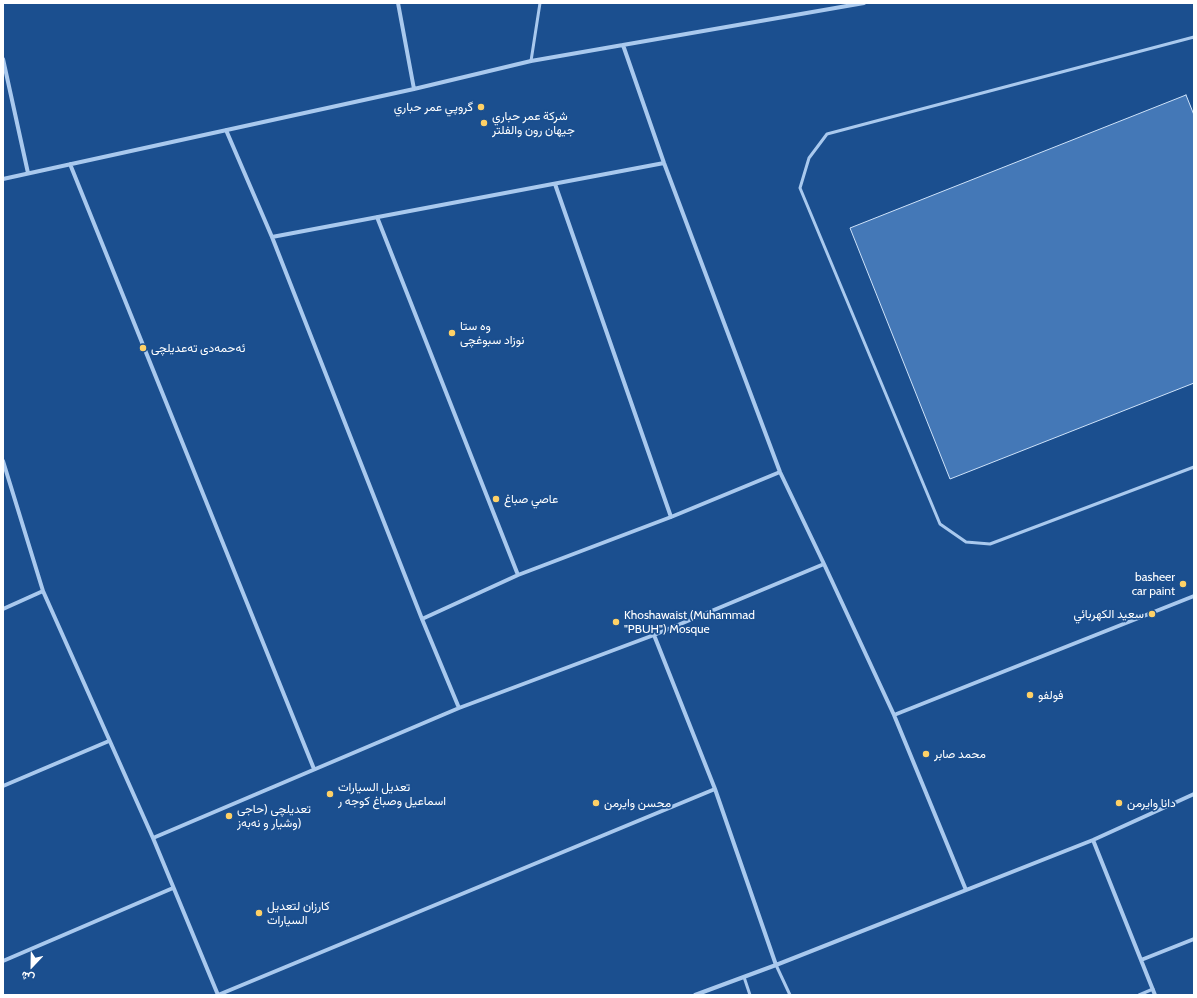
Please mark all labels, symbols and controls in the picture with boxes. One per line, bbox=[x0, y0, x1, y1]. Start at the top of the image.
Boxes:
place label: گروپي عمر حباري bbox=[394, 100, 473, 114]
marker: گروپي عمر حباري bbox=[476, 102, 486, 112]
place label: شركة عمر حباري جيھان رون والفلتر bbox=[492, 109, 575, 137]
marker: شركة عمر حباري جيھان رون والفلتر bbox=[479, 118, 489, 128]
place label: وه ستا نوزاد سبوغچى bbox=[460, 319, 524, 347]
marker: وه ستا نوزاد سبوغچى bbox=[447, 328, 457, 338]
place label: ئەحمەدی تەعدیلچی bbox=[151, 341, 245, 355]
marker: ئەحمەدی تەعدیلچی bbox=[138, 343, 148, 353]
place label: عاصي صباغ bbox=[504, 492, 558, 506]
marker: عاصي صباغ bbox=[491, 494, 501, 504]
place label: basheer car paint bbox=[1132, 570, 1175, 598]
marker: basheer car paint bbox=[1178, 579, 1188, 589]
place label: سعيد الكهربائي bbox=[1073, 607, 1144, 621]
place label: Khoshawaist (Muhammad "PBUH") Mosque bbox=[624, 608, 755, 636]
marker: سعيد الكهربائي bbox=[1147, 609, 1157, 619]
marker: Khoshawaist (Muhammad "PBUH") Mosque bbox=[611, 617, 621, 627]
place label: فولفو bbox=[1038, 688, 1064, 702]
marker: فولفو bbox=[1025, 690, 1035, 700]
place label: محمد صابر bbox=[934, 747, 986, 761]
marker: محمد صابر bbox=[921, 749, 931, 759]
place label: تعديل السيارات اسماعيل وصباغ كوجه ر bbox=[338, 780, 446, 808]
marker: تعديل السيارات اسماعيل وصباغ كوجه ر bbox=[325, 789, 335, 799]
place label: محسن وایرمن bbox=[604, 796, 671, 810]
place label: دانا وایرمن bbox=[1127, 796, 1176, 810]
marker: محسن وایرمن bbox=[591, 798, 601, 808]
marker: دانا وایرمن bbox=[1114, 798, 1124, 808]
place label: تعديلچى (حاجى وشيار و نەبەز) bbox=[237, 802, 311, 830]
marker: تعديلچى (حاجى وشيار و نەبەز) bbox=[224, 811, 234, 821]
place label: كارزان لتعديل السيارات bbox=[267, 899, 329, 927]
marker: كارزان لتعديل السيارات bbox=[254, 908, 264, 918]
north arrow bbox=[12, 946, 52, 986]
text: ش bbox=[19, 968, 36, 986]

